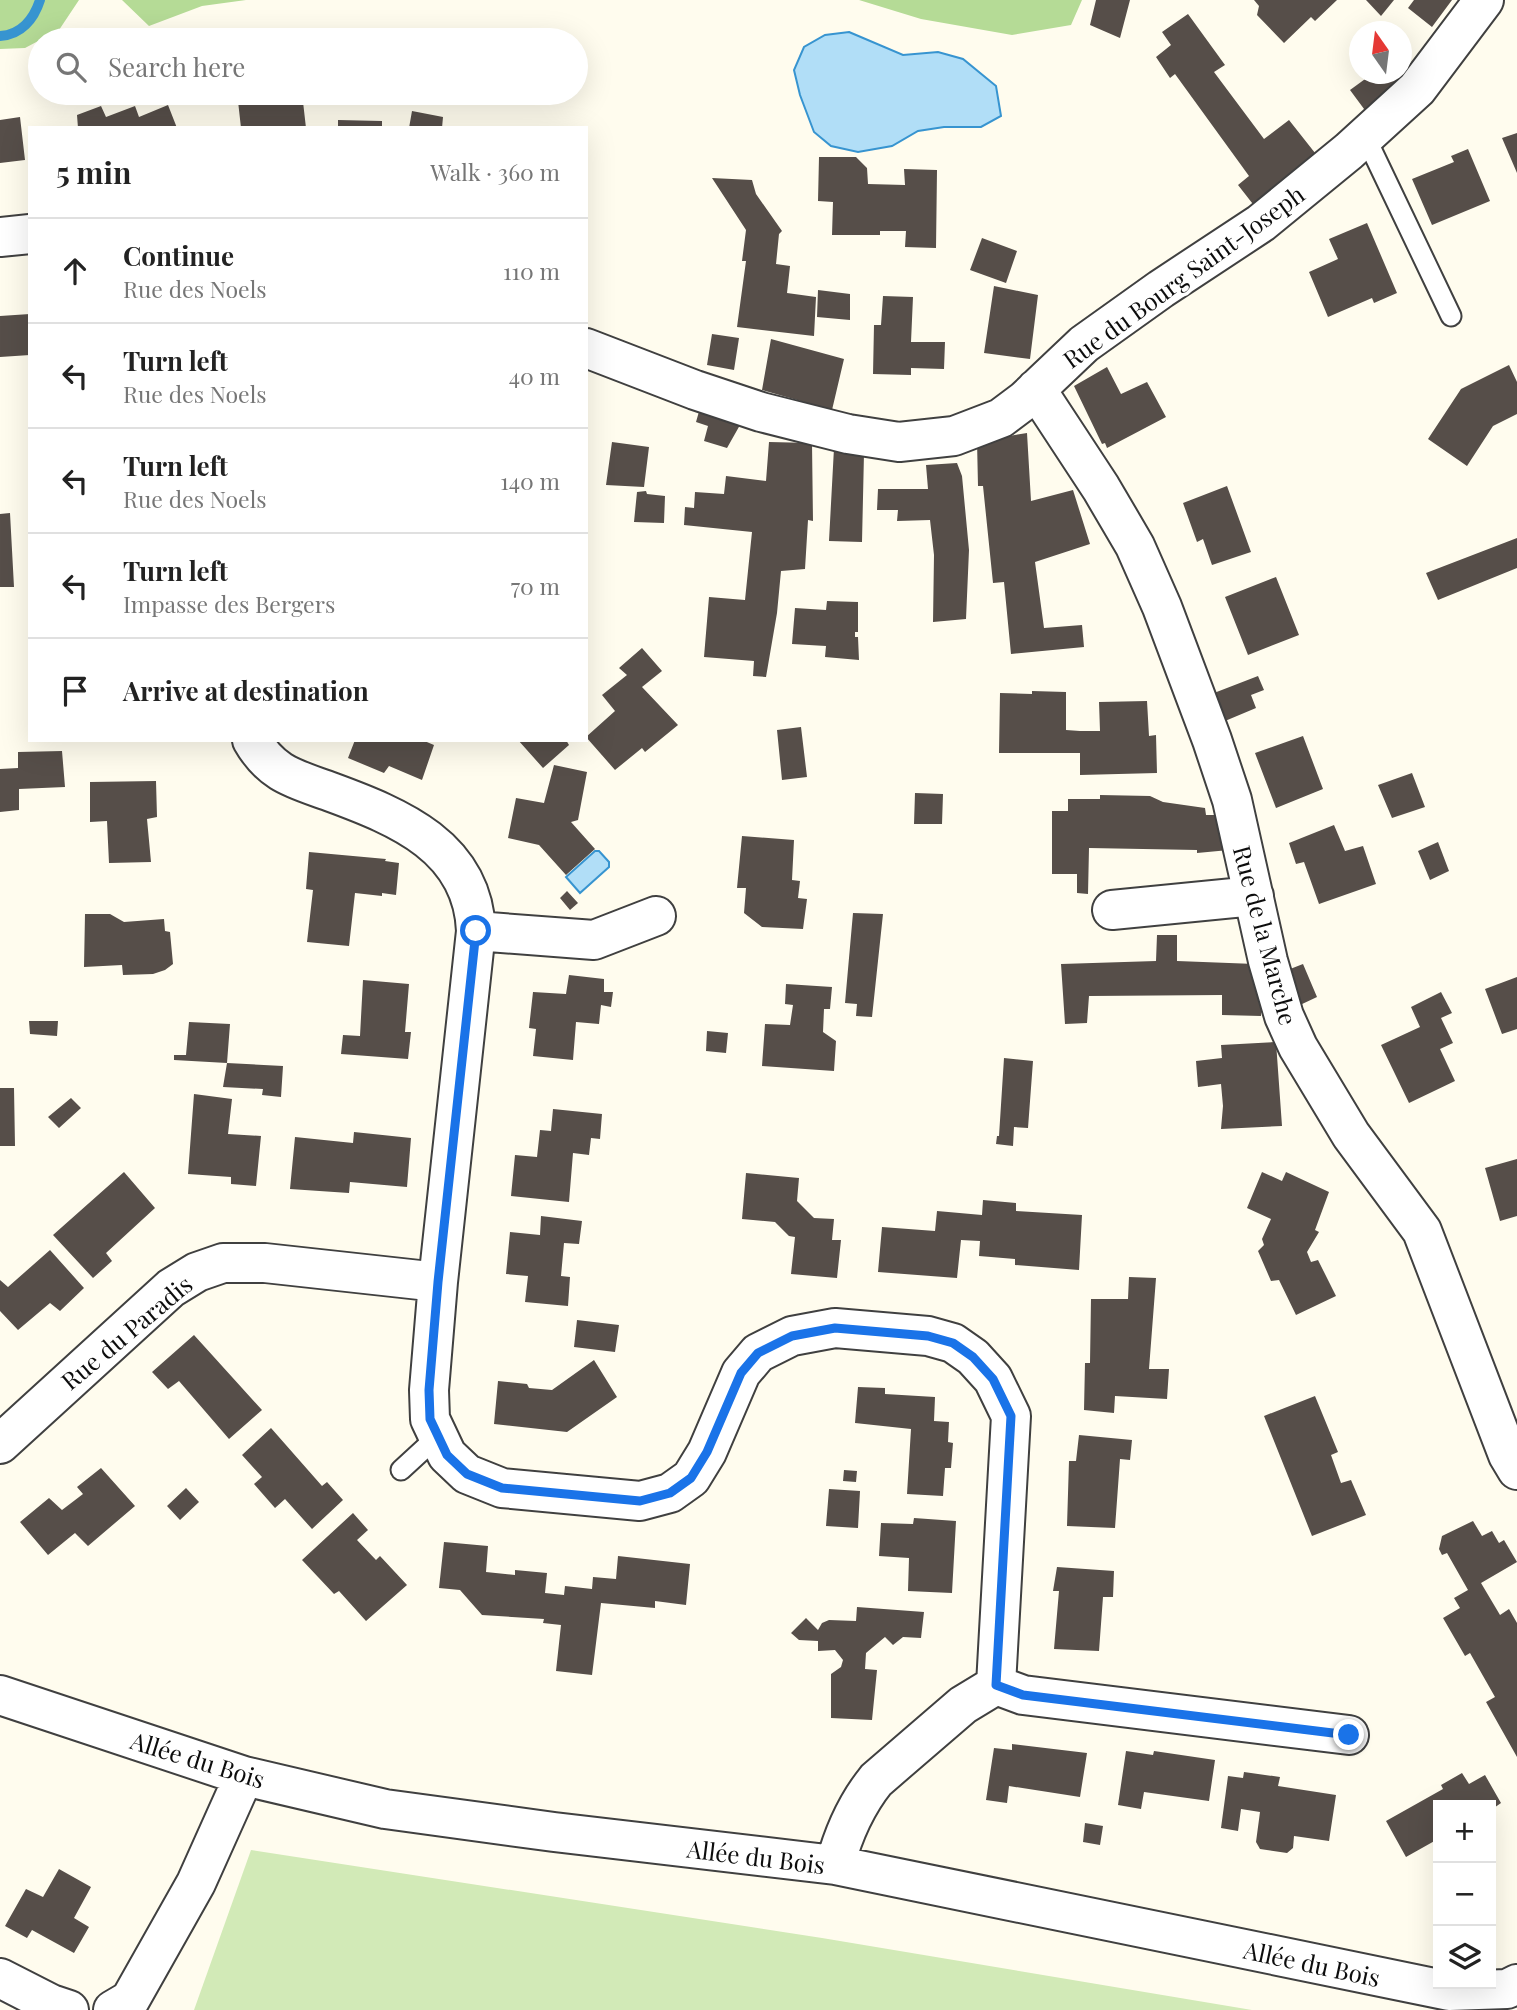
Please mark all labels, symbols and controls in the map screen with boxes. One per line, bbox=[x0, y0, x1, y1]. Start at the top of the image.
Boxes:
north arrow bbox=[1349, 21, 1412, 84]
search box bbox=[28, 28, 588, 105]
icon: search bbox=[52, 48, 90, 86]
text: Search here bbox=[108, 49, 245, 84]
text: 5 min bbox=[56, 152, 131, 192]
text: Walk · 360 m bbox=[430, 156, 560, 187]
street label: Rue du Bourg Saint-Joseph bbox=[1056, 178, 1310, 374]
text: Continue bbox=[123, 238, 234, 273]
icon: ahead bbox=[56, 252, 94, 290]
text: 110 m bbox=[503, 255, 560, 286]
text: Rue des Noels bbox=[123, 273, 267, 304]
text: Turn left bbox=[123, 343, 228, 378]
icon: left bbox=[56, 357, 94, 395]
text: 40 m bbox=[509, 360, 560, 391]
text: Rue des Noels bbox=[123, 378, 267, 409]
text: Turn left bbox=[123, 448, 228, 483]
icon: left bbox=[56, 462, 94, 500]
text: 140 m bbox=[500, 465, 560, 496]
text: Rue des Noels bbox=[123, 483, 267, 514]
text: Turn left bbox=[123, 553, 228, 588]
icon: left bbox=[56, 567, 94, 605]
text: 70 m bbox=[511, 570, 560, 601]
text: Impasse des Bergers bbox=[123, 588, 335, 619]
icon: arrive bbox=[56, 672, 94, 710]
text: Arrive at destination bbox=[123, 673, 369, 708]
street label: Rue de la Marche bbox=[1227, 842, 1305, 1028]
route start bbox=[460, 915, 491, 946]
street label: Rue du Paradis bbox=[54, 1268, 198, 1396]
route end bbox=[1333, 1719, 1364, 1750]
street label: Allée du Bois bbox=[126, 1723, 269, 1795]
map controls bbox=[1433, 1800, 1496, 1989]
button: + bbox=[1433, 1800, 1496, 1863]
street label: Allée du Bois bbox=[684, 1832, 827, 1880]
button: − bbox=[1433, 1863, 1496, 1926]
button: layers bbox=[1433, 1926, 1496, 1989]
street label: Allée du Bois bbox=[1240, 1933, 1383, 1993]

